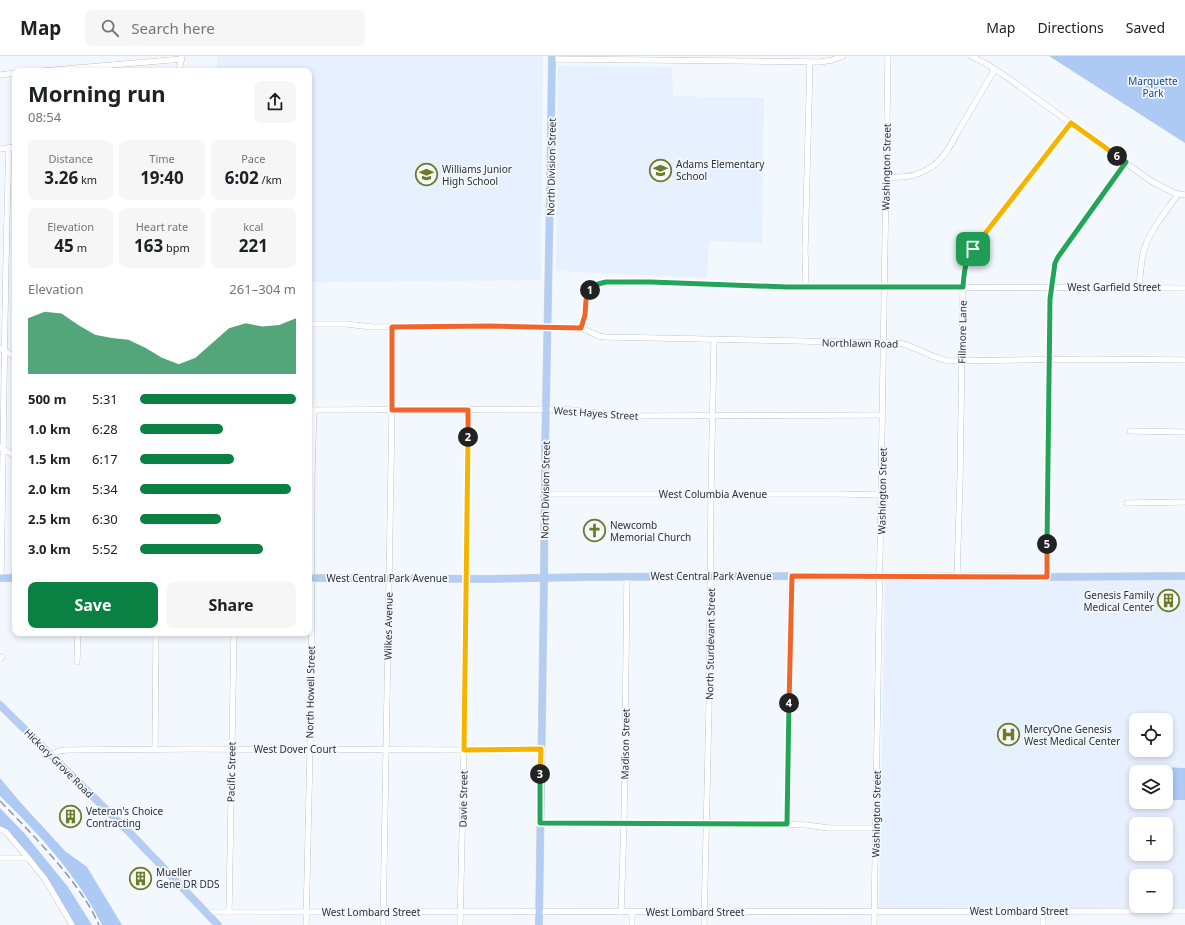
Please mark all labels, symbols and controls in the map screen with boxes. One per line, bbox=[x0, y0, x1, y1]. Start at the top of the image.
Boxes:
search box bbox=[85, 10, 365, 46]
text: Map bbox=[20, 15, 61, 41]
icon: search bbox=[99, 17, 121, 39]
text: Search here bbox=[131, 18, 215, 38]
text: Map bbox=[986, 18, 1015, 37]
text: Directions bbox=[1037, 18, 1104, 37]
text: Saved bbox=[1126, 18, 1165, 37]
park label: Marquette Park bbox=[1128, 74, 1178, 100]
text: Morning run bbox=[28, 78, 166, 108]
button: share bbox=[254, 81, 296, 123]
text: 08:54 bbox=[28, 108, 61, 126]
street label: North Division Street bbox=[543, 118, 559, 216]
street label: Washington Street bbox=[878, 123, 894, 211]
pin: 6 bbox=[1107, 146, 1127, 166]
text: 6 bbox=[1114, 148, 1120, 163]
text: Distance bbox=[48, 151, 93, 166]
text: Time bbox=[149, 151, 175, 166]
text: Pace bbox=[241, 151, 265, 166]
school or university icon: Adams Elementary School bbox=[647, 157, 673, 183]
place label: Adams Elementary School bbox=[676, 157, 765, 183]
school or university icon: Williams Junior High School bbox=[413, 162, 439, 188]
place label: Williams Junior High School bbox=[442, 162, 512, 188]
text: 3.26 bbox=[44, 166, 78, 189]
text: 19:40 bbox=[140, 166, 184, 189]
text: 6:02 bbox=[225, 166, 259, 189]
text: km bbox=[78, 172, 97, 187]
text: /km bbox=[259, 172, 282, 187]
text: Elevation bbox=[47, 219, 94, 234]
text: Heart rate bbox=[136, 219, 188, 234]
text: kcal bbox=[243, 219, 263, 234]
pin bbox=[956, 232, 990, 266]
text: 45 bbox=[54, 234, 74, 257]
text: 163 bbox=[134, 234, 163, 257]
text: 221 bbox=[239, 234, 268, 257]
icon: arrive bbox=[962, 238, 984, 260]
text: m bbox=[74, 240, 87, 255]
text: bpm bbox=[163, 240, 190, 255]
text: Elevation bbox=[28, 280, 84, 298]
text: 261–304 m bbox=[229, 280, 296, 298]
pin: 1 bbox=[580, 280, 600, 300]
street label: West Garfield Street bbox=[1067, 280, 1161, 294]
text: 1 bbox=[587, 282, 593, 297]
street label: Fillmore Lane bbox=[954, 300, 970, 364]
street label: Northlawn Road bbox=[822, 335, 898, 351]
text: 500 m bbox=[28, 390, 66, 408]
text: 5:31 bbox=[92, 390, 118, 408]
street label: West Hayes Street bbox=[553, 403, 639, 423]
text: 1.0 km bbox=[28, 420, 71, 438]
text: 6:28 bbox=[92, 420, 118, 438]
pin: 2 bbox=[458, 427, 478, 447]
text: 2 bbox=[465, 429, 471, 444]
street label: North Division Street bbox=[537, 441, 553, 539]
street label: Washington Street bbox=[874, 447, 890, 535]
text: 1.5 km bbox=[28, 450, 71, 468]
text: 6:17 bbox=[92, 450, 118, 468]
text: 2.0 km bbox=[28, 480, 71, 498]
text: 5:34 bbox=[92, 480, 118, 498]
street label: West Columbia Avenue bbox=[659, 487, 767, 501]
text: 2.5 km bbox=[28, 510, 71, 528]
text: 6:30 bbox=[92, 510, 118, 528]
church icon: Newcomb Memorial Church bbox=[582, 518, 608, 544]
place label: Newcomb Memorial Church bbox=[610, 518, 691, 544]
pin: 5 bbox=[1037, 534, 1057, 554]
text: 5 bbox=[1044, 536, 1050, 551]
text: 3.0 km bbox=[28, 540, 71, 558]
text: 5:52 bbox=[92, 540, 118, 558]
street label: West Central Park Avenue bbox=[650, 569, 772, 583]
street label: West Central Park Avenue bbox=[326, 571, 448, 585]
button: Save bbox=[28, 582, 158, 628]
button: Share bbox=[166, 582, 296, 628]
street label: North Sturdevant Street bbox=[702, 588, 718, 700]
place label: Genesis Family Medical Center bbox=[1083, 588, 1155, 614]
building icon: Genesis Family Medical Center bbox=[1156, 588, 1182, 614]
street label: Wilkes Avenue bbox=[380, 592, 396, 660]
street label: North Howell Street bbox=[302, 645, 318, 738]
pin: 4 bbox=[779, 693, 799, 713]
text: 4 bbox=[786, 695, 792, 710]
street label: Madison Street bbox=[617, 708, 633, 780]
map controls bbox=[1129, 713, 1173, 913]
button: locate bbox=[1129, 713, 1173, 757]
hospital icon: MercyOne Genesis West Medical Center bbox=[996, 722, 1022, 748]
place label: MercyOne Genesis West Medical Center bbox=[1024, 722, 1120, 748]
street label: Hickory Grove Road bbox=[21, 725, 97, 801]
street label: Pacific Street bbox=[223, 741, 239, 802]
street label: West Dover Court bbox=[254, 742, 337, 756]
pin: 3 bbox=[530, 764, 550, 784]
button: layers bbox=[1129, 765, 1173, 809]
text: 3 bbox=[537, 766, 543, 781]
street label: Davie Street bbox=[456, 770, 471, 827]
street label: Washington Street bbox=[868, 770, 884, 858]
building icon: Veteran's Choice Contracting bbox=[57, 804, 83, 830]
place label: Veteran's Choice Contracting bbox=[86, 804, 164, 830]
button: + bbox=[1129, 817, 1173, 861]
building icon: Mueller Gene DR DDS bbox=[128, 865, 154, 891]
place label: Mueller Gene DR DDS bbox=[156, 865, 220, 891]
button: − bbox=[1129, 869, 1173, 913]
street label: West Lombard Street bbox=[970, 904, 1069, 918]
street label: West Lombard Street bbox=[322, 905, 421, 919]
street label: West Lombard Street bbox=[646, 905, 745, 919]

